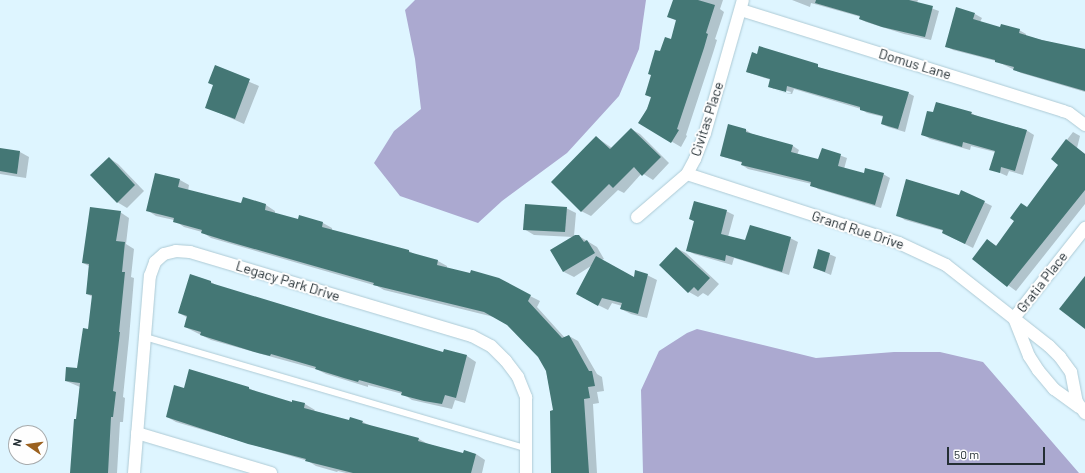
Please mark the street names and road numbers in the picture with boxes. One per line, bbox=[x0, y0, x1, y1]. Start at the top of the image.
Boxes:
street label: Domus Lane bbox=[877, 45, 953, 83]
street label: Civitas Place bbox=[687, 80, 727, 158]
street label: Grand Rue Drive bbox=[810, 207, 906, 253]
street label: Gratia Place bbox=[1013, 248, 1071, 316]
street label: Legacy Park Drive bbox=[234, 257, 342, 305]

